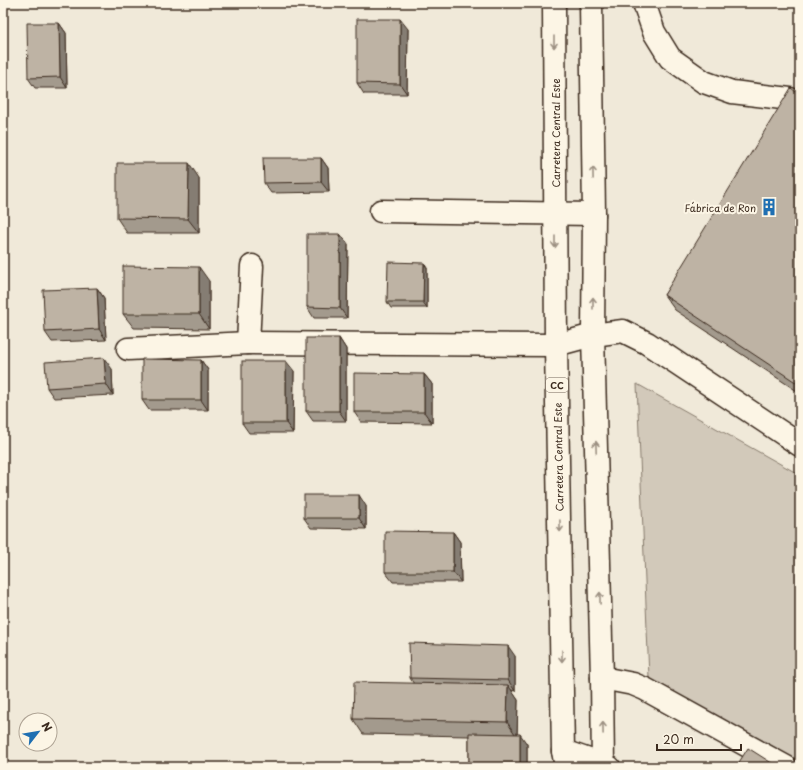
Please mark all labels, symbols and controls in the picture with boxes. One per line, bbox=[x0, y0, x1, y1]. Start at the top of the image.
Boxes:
one-way arrow bbox=[550, 35, 558, 48]
street label: Carretera Central Este bbox=[548, 79, 563, 187]
one-way arrow bbox=[589, 167, 597, 180]
building icon: Fábrica de Ron bbox=[759, 197, 779, 217]
place label: Fábrica de Ron bbox=[685, 200, 756, 215]
one-way arrow bbox=[551, 235, 559, 248]
one-way arrow bbox=[589, 297, 597, 310]
road number: CC bbox=[546, 378, 568, 392]
street label: Carretera Central Este bbox=[550, 402, 566, 512]
one-way arrow bbox=[593, 441, 600, 454]
one-way arrow bbox=[556, 519, 564, 532]
one-way arrow bbox=[597, 592, 604, 605]
one-way arrow bbox=[558, 649, 566, 662]
north arrow bbox=[18, 712, 58, 752]
text: N bbox=[37, 718, 57, 735]
one-way arrow bbox=[599, 722, 607, 735]
scale bar bbox=[657, 726, 741, 752]
text: 20 m bbox=[663, 730, 694, 748]

